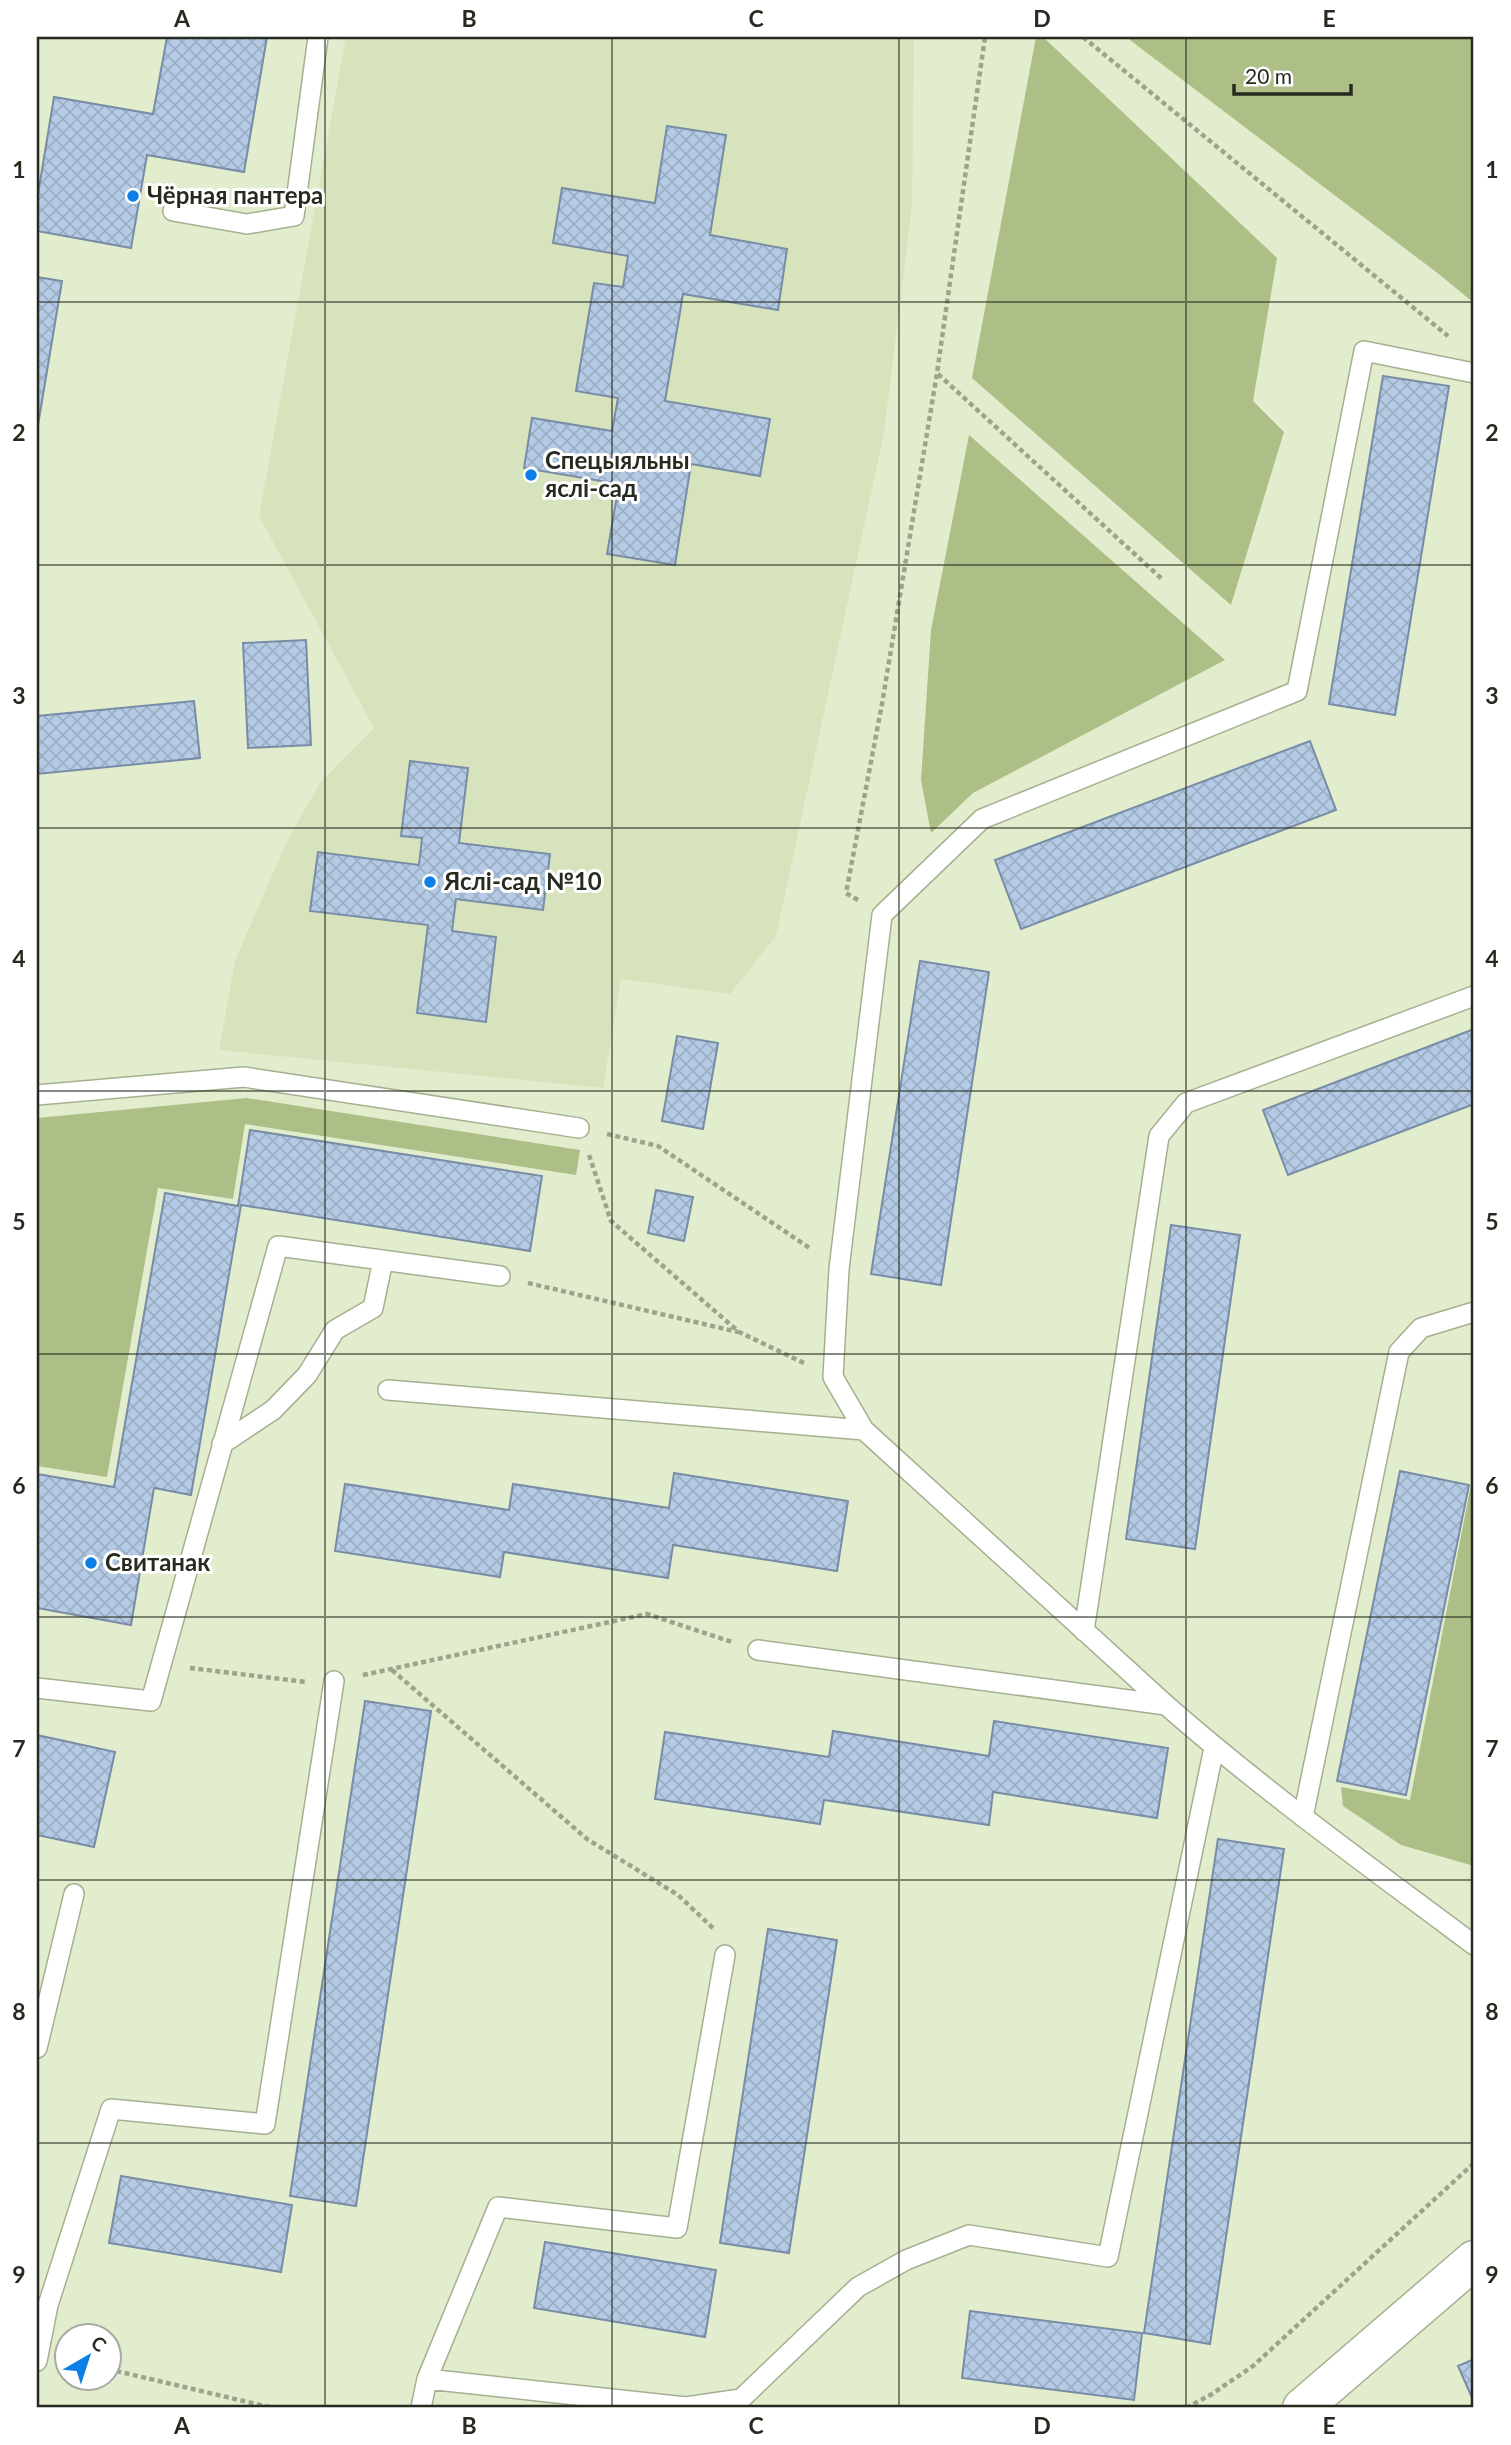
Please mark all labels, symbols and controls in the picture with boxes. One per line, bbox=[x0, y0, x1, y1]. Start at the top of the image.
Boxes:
text: A bbox=[173, 4, 191, 32]
text: B bbox=[461, 4, 477, 32]
text: C bbox=[748, 4, 764, 32]
text: D bbox=[1033, 4, 1051, 32]
text: E bbox=[1322, 4, 1336, 32]
scale bar bbox=[1234, 52, 1352, 96]
text: 20 m bbox=[1245, 63, 1292, 88]
text: 1 bbox=[12, 155, 26, 183]
text: 1 bbox=[1485, 155, 1499, 183]
place label: Чёрная пантера bbox=[147, 180, 323, 209]
marker: Чёрная пантера bbox=[125, 188, 141, 204]
text: 2 bbox=[12, 418, 26, 446]
text: 2 bbox=[1485, 418, 1499, 446]
place label: Спецыяльны яслі-сад bbox=[545, 445, 690, 502]
marker: Спецыяльны яслі-сад bbox=[523, 467, 539, 483]
text: 3 bbox=[12, 681, 26, 709]
text: 3 bbox=[1485, 681, 1499, 709]
place label: Яслі-сад №10 bbox=[443, 866, 602, 895]
marker: Яслі-сад №10 bbox=[422, 874, 438, 890]
text: 4 bbox=[12, 944, 26, 972]
text: 4 bbox=[1485, 944, 1499, 972]
text: 5 bbox=[12, 1207, 26, 1235]
text: 5 bbox=[1485, 1207, 1499, 1235]
text: 6 bbox=[12, 1471, 26, 1499]
text: 6 bbox=[1485, 1471, 1499, 1499]
place label: Свитанак bbox=[105, 1547, 210, 1576]
marker: Свитанак bbox=[83, 1555, 99, 1571]
text: 7 bbox=[12, 1734, 26, 1762]
text: 7 bbox=[1485, 1734, 1499, 1762]
text: 8 bbox=[12, 1997, 26, 2025]
text: 8 bbox=[1485, 1997, 1499, 2025]
text: 9 bbox=[12, 2260, 26, 2288]
text: 9 bbox=[1485, 2260, 1499, 2288]
north arrow bbox=[52, 2322, 122, 2392]
text: С bbox=[87, 2331, 111, 2357]
text: A bbox=[173, 2411, 191, 2439]
text: B bbox=[461, 2411, 477, 2439]
text: C bbox=[748, 2411, 764, 2439]
text: D bbox=[1033, 2411, 1051, 2439]
text: E bbox=[1322, 2411, 1336, 2439]

